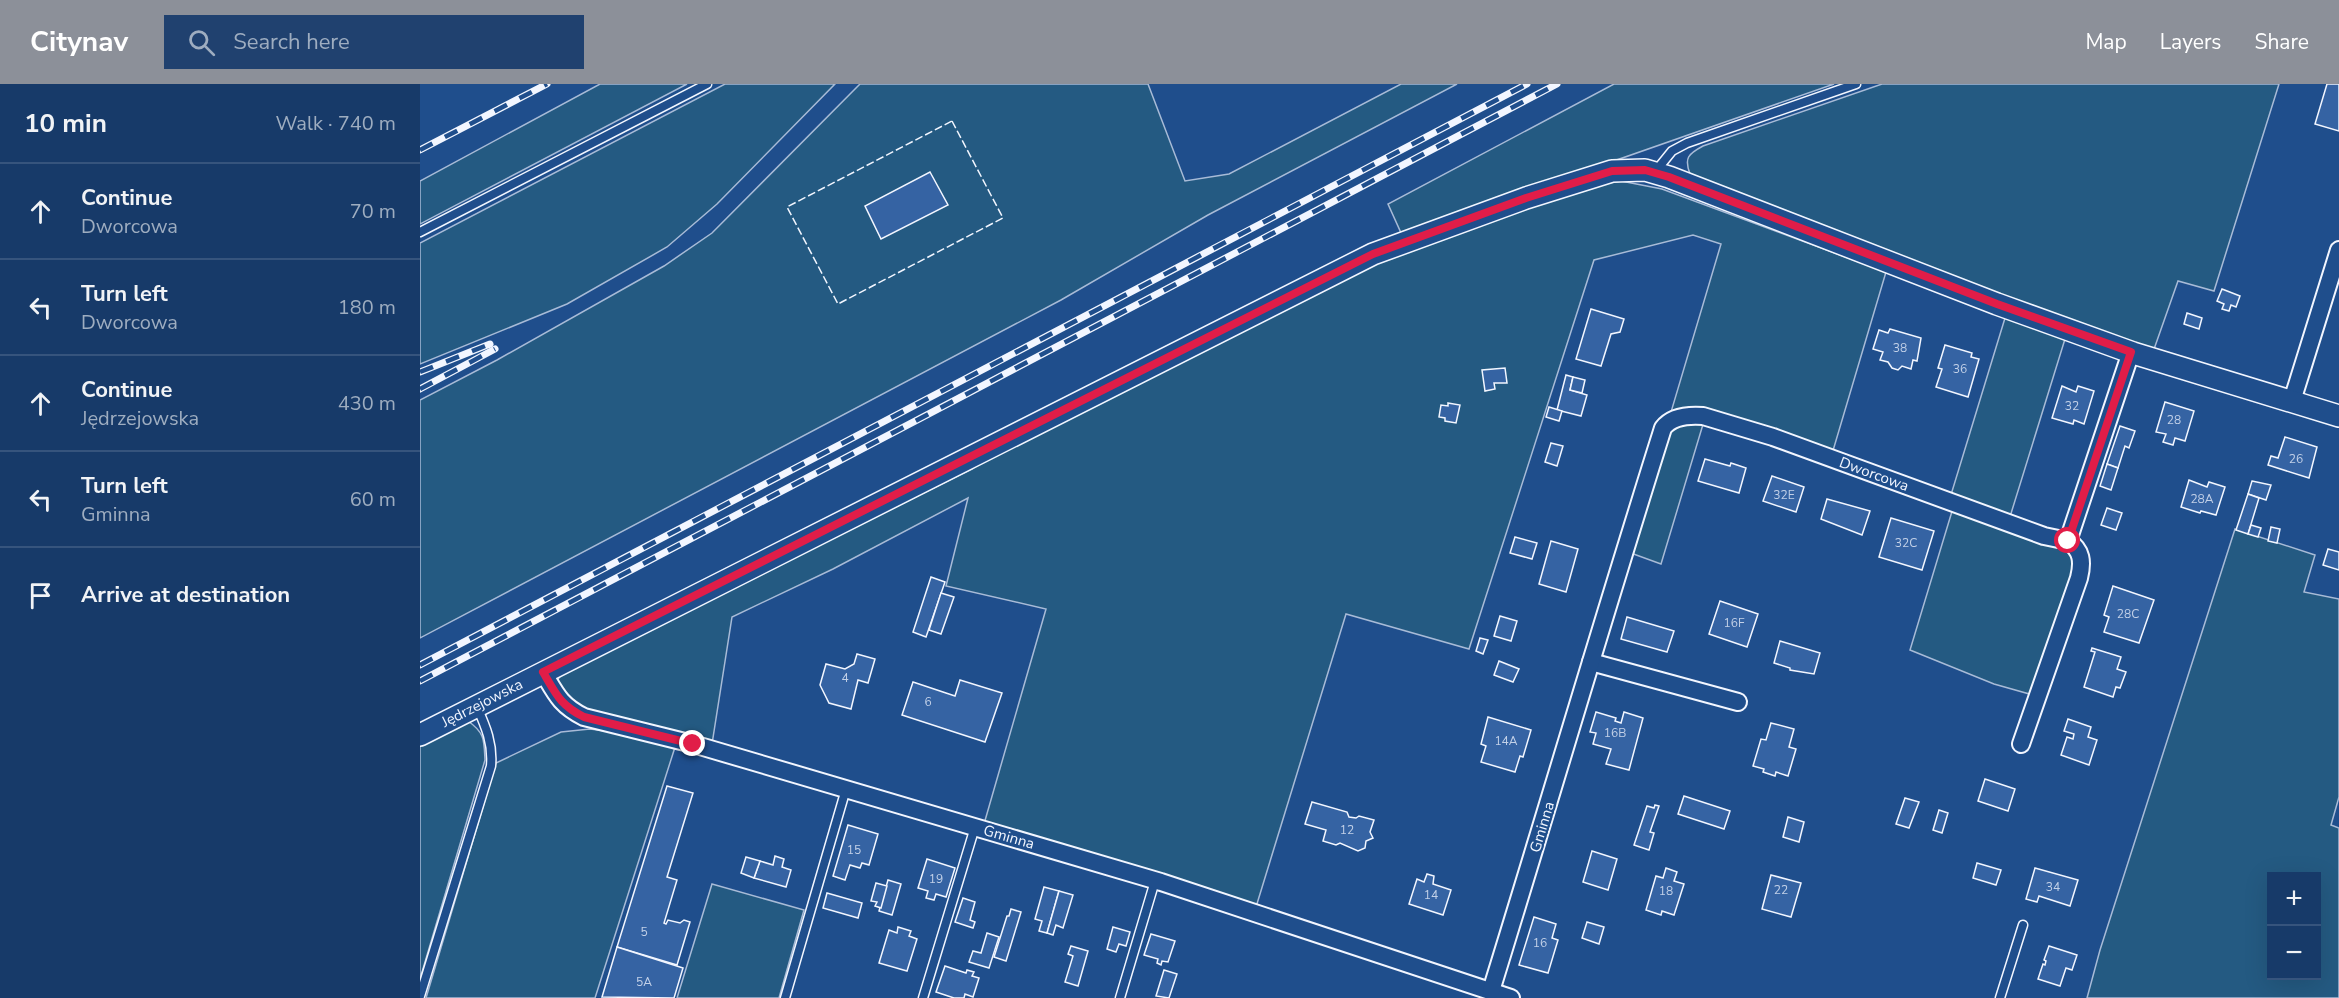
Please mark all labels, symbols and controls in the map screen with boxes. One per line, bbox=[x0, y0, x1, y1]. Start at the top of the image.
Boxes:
search box bbox=[164, 15, 584, 69]
text: Citynav bbox=[30, 23, 128, 61]
icon: search bbox=[185, 26, 218, 59]
text: Search here bbox=[233, 27, 350, 57]
text: Map bbox=[2085, 28, 2127, 56]
text: Layers bbox=[2160, 28, 2221, 56]
text: Share bbox=[2254, 28, 2309, 56]
text: 10 min bbox=[24, 106, 107, 141]
text: Walk · 740 m bbox=[276, 110, 396, 137]
text: Continue bbox=[81, 183, 172, 213]
icon: ahead bbox=[24, 195, 57, 228]
text: 70 m bbox=[350, 198, 396, 225]
text: Dworcowa bbox=[81, 213, 178, 240]
text: Turn left bbox=[81, 279, 168, 309]
icon: left bbox=[24, 291, 57, 324]
text: 180 m bbox=[338, 294, 396, 321]
text: Dworcowa bbox=[81, 309, 178, 336]
house number: 38 bbox=[1893, 340, 1907, 356]
house number: 36 bbox=[1953, 361, 1967, 377]
text: Continue bbox=[81, 375, 172, 405]
icon: ahead bbox=[24, 387, 57, 420]
text: 430 m bbox=[338, 390, 396, 417]
house number: 32 bbox=[2065, 398, 2079, 414]
text: Jędrzejowska bbox=[81, 405, 199, 432]
house number: 28 bbox=[2167, 412, 2181, 428]
house number: 26 bbox=[2289, 451, 2303, 467]
street label: Dworcowa bbox=[1836, 452, 1912, 496]
text: Turn left bbox=[81, 471, 168, 501]
icon: left bbox=[24, 483, 57, 516]
text: 60 m bbox=[350, 486, 396, 513]
house number: 32E bbox=[1773, 487, 1795, 503]
house number: 28A bbox=[2190, 491, 2214, 507]
text: Gminna bbox=[81, 501, 151, 528]
route start bbox=[2054, 527, 2080, 553]
house number: 32C bbox=[1895, 535, 1917, 551]
icon: arrive bbox=[24, 579, 57, 612]
text: Arrive at destination bbox=[81, 580, 290, 610]
house number: 28C bbox=[2117, 606, 2139, 622]
house number: 16F bbox=[1724, 615, 1745, 631]
house number: 4 bbox=[841, 670, 849, 686]
street label: Jędrzejowska bbox=[437, 674, 526, 732]
house number: 6 bbox=[924, 694, 932, 710]
house number: 16B bbox=[1604, 725, 1626, 741]
route end bbox=[679, 730, 705, 756]
house number: 14A bbox=[1494, 733, 1518, 749]
street label: Gminna bbox=[1525, 799, 1559, 855]
street label: Gminna bbox=[981, 820, 1037, 854]
house number: 12 bbox=[1340, 822, 1354, 838]
house number: 15 bbox=[847, 842, 861, 858]
house number: 19 bbox=[929, 871, 943, 887]
map controls bbox=[2267, 872, 2321, 980]
button: + bbox=[2267, 872, 2321, 926]
house number: 34 bbox=[2046, 879, 2060, 895]
house number: 22 bbox=[1774, 882, 1788, 898]
house number: 18 bbox=[1659, 883, 1673, 899]
house number: 14 bbox=[1424, 887, 1438, 903]
house number: 5 bbox=[640, 924, 648, 940]
button: − bbox=[2267, 926, 2321, 980]
house number: 16 bbox=[1533, 935, 1547, 951]
house number: 5A bbox=[636, 974, 652, 990]

